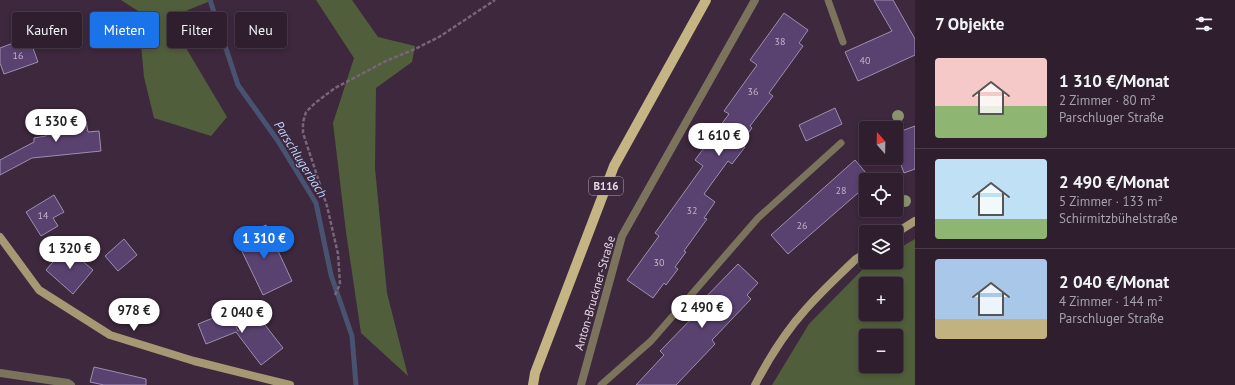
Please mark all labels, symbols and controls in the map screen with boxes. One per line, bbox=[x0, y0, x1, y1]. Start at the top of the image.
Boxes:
chip: Kaufen bbox=[12, 12, 82, 48]
chip: Mieten bbox=[90, 12, 159, 48]
chip: Filter bbox=[167, 12, 227, 48]
chip: Neu bbox=[235, 12, 287, 48]
text: 7 Objekte bbox=[935, 13, 1004, 35]
icon: filters bbox=[1193, 13, 1215, 35]
house number: 38 bbox=[775, 35, 785, 48]
house number: 16 bbox=[13, 49, 23, 62]
house number: 40 bbox=[860, 54, 871, 67]
text: 1 310 €/Monat bbox=[1059, 70, 1169, 92]
icon: home bbox=[967, 74, 1015, 122]
house number: 36 bbox=[748, 85, 758, 98]
text: 2 Zimmer · 80 m² bbox=[1059, 92, 1156, 109]
pin: 1 530 € bbox=[19, 109, 93, 143]
text: Parschluger Straße bbox=[1059, 109, 1164, 126]
text: 1 530 € bbox=[34, 113, 78, 130]
water label: Parschlugerbach bbox=[270, 118, 331, 201]
north arrow bbox=[859, 121, 903, 165]
map controls bbox=[859, 121, 903, 373]
pin: 1 610 € bbox=[682, 123, 756, 157]
text: 1 610 € bbox=[697, 127, 741, 144]
text: 2 490 €/Monat bbox=[1059, 171, 1169, 193]
button: locate bbox=[859, 173, 903, 217]
icon: home bbox=[967, 175, 1015, 223]
road number: B116 bbox=[589, 177, 623, 195]
house number: 28 bbox=[836, 184, 846, 197]
text: 5 Zimmer · 133 m² bbox=[1059, 193, 1163, 210]
house number: 32 bbox=[687, 204, 697, 217]
house number: 14 bbox=[38, 209, 49, 222]
text: Schirmitzbühelstraße bbox=[1059, 210, 1178, 227]
house number: 26 bbox=[797, 219, 807, 232]
button: layers bbox=[859, 225, 903, 269]
pin: 1 310 € bbox=[227, 226, 301, 260]
text: 1 310 € bbox=[242, 230, 286, 247]
street label: Anton-Bruckner-Straße bbox=[571, 234, 618, 352]
pin: 1 320 € bbox=[33, 236, 107, 270]
text: 1 320 € bbox=[48, 240, 92, 257]
house number: 30 bbox=[654, 256, 665, 269]
text: 2 040 €/Monat bbox=[1059, 271, 1169, 293]
icon: home bbox=[967, 275, 1015, 323]
button: + bbox=[859, 277, 903, 321]
text: 4 Zimmer · 144 m² bbox=[1059, 293, 1163, 310]
pin: 2 490 € bbox=[665, 295, 739, 329]
pin: 978 € bbox=[106, 298, 162, 332]
text: 2 490 € bbox=[680, 299, 724, 316]
pin: 2 040 € bbox=[205, 300, 279, 334]
text: 978 € bbox=[118, 302, 150, 319]
text: 2 040 € bbox=[220, 304, 264, 321]
text: Parschluger Straße bbox=[1059, 310, 1164, 327]
button: − bbox=[859, 329, 903, 373]

